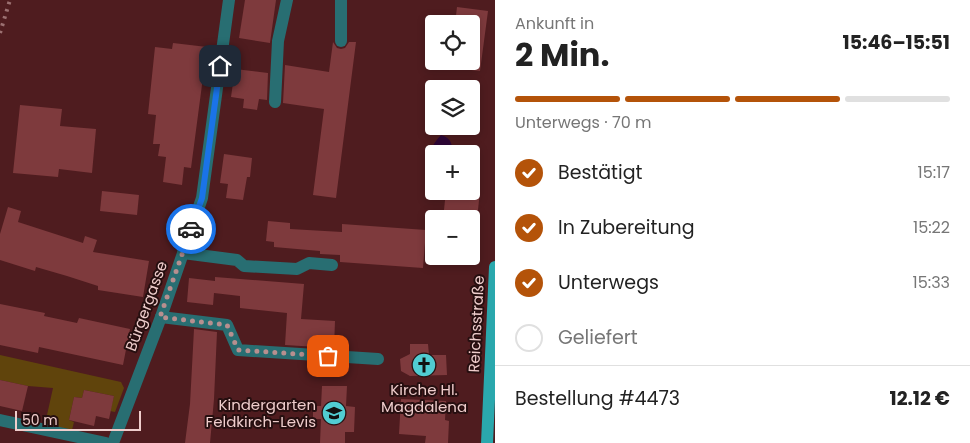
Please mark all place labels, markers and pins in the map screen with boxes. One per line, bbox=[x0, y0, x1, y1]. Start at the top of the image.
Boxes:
pin bbox=[199, 45, 241, 87]
pin bbox=[307, 335, 349, 377]
church icon: Kirche Hl. Magdalena bbox=[411, 352, 437, 378]
place label: Kirche Hl. Magdalena bbox=[381, 379, 467, 417]
place label: Kindergarten Feldkirch-Levis bbox=[206, 394, 316, 432]
school or university icon: Kindergarten Feldkirch-Levis bbox=[321, 400, 347, 426]

